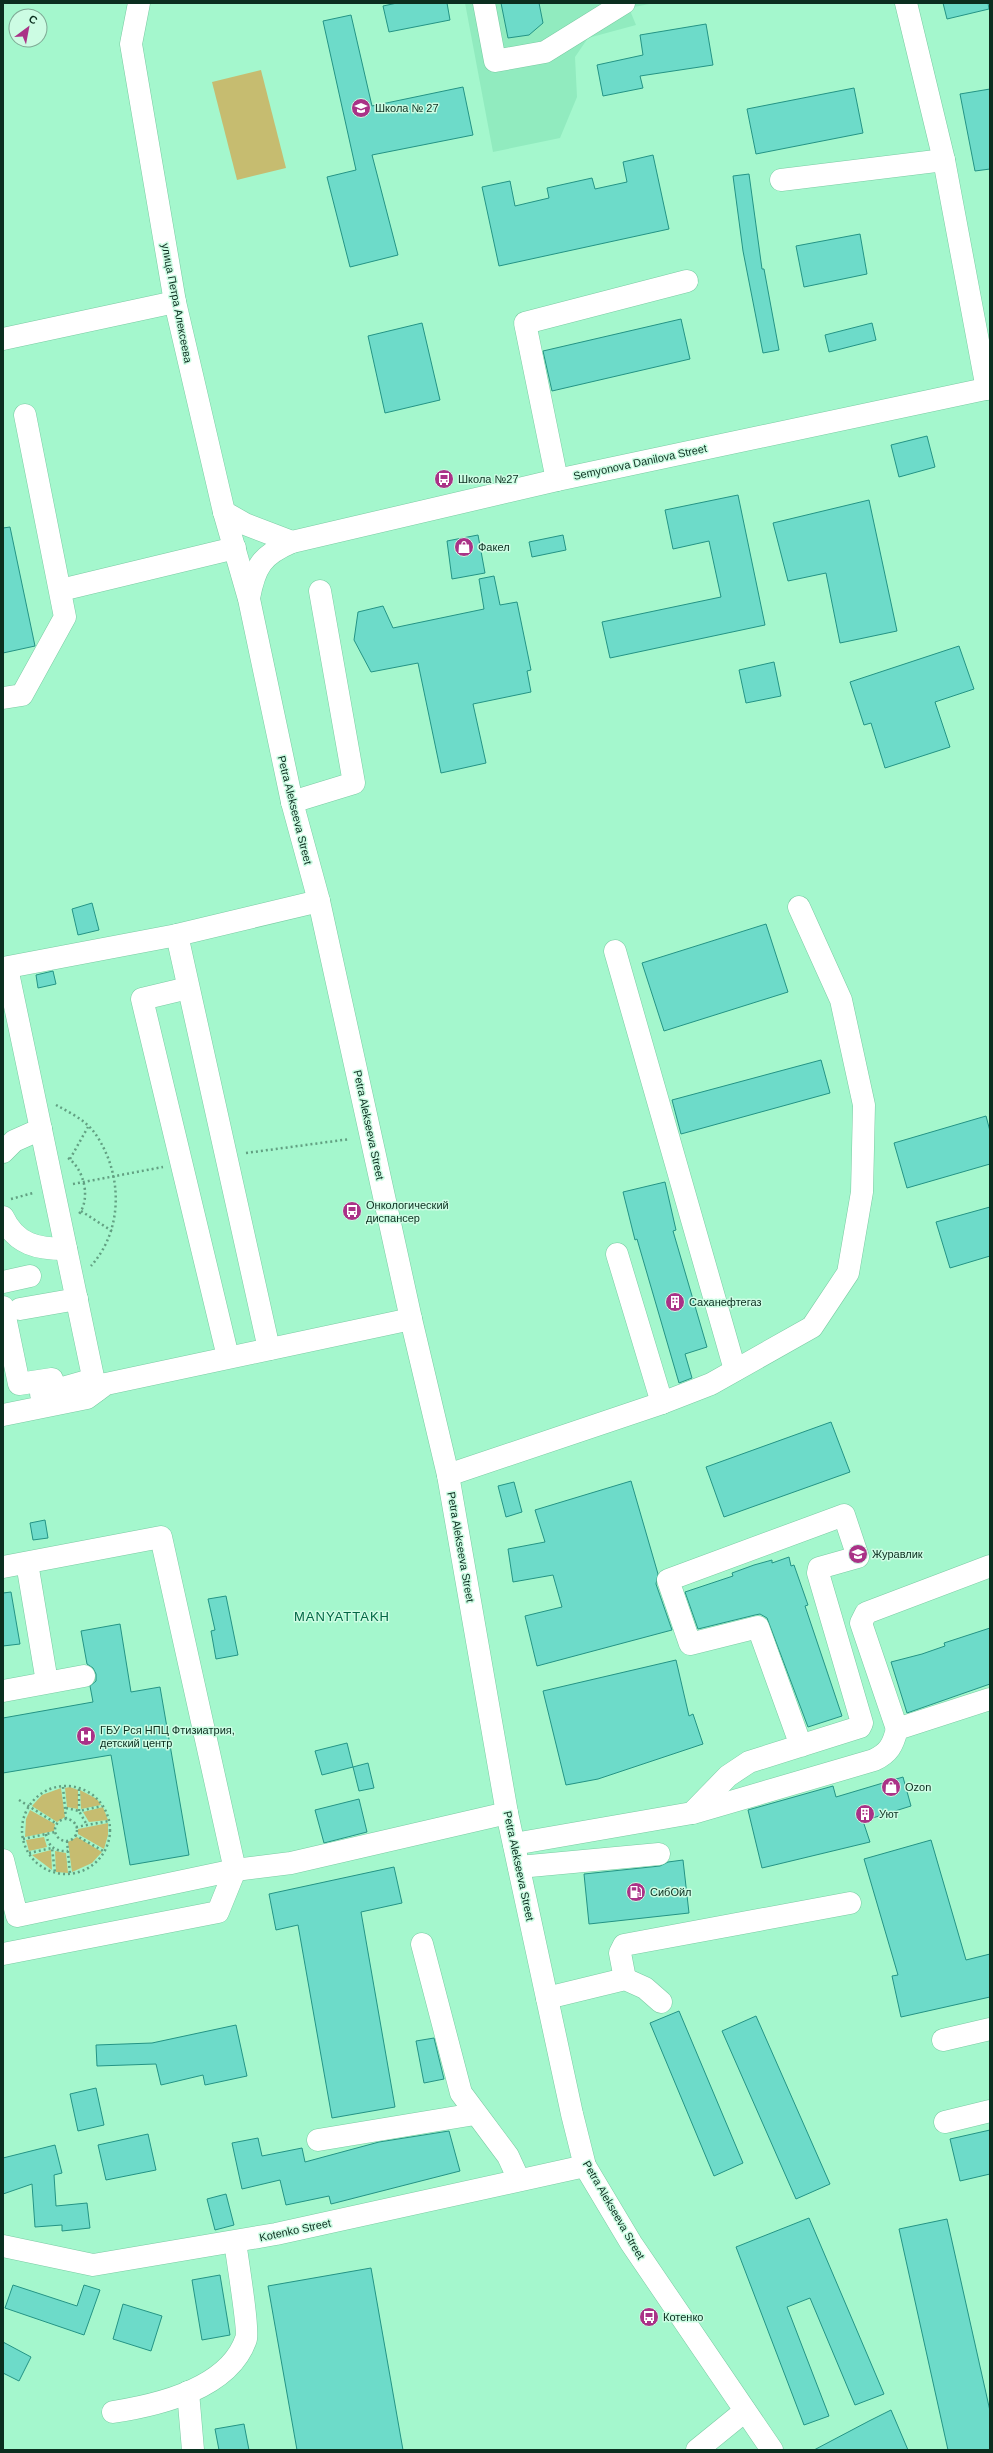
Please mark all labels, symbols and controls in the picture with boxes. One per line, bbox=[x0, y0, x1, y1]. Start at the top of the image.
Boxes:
north arrow bbox=[8, 8, 48, 48]
text: С bbox=[27, 12, 40, 27]
school or university icon: Школа № 27 bbox=[350, 97, 372, 119]
place label: Школа № 27 bbox=[375, 102, 439, 114]
street label: улица Петра Алексеева bbox=[160, 242, 195, 365]
street label: Semyonova Danilova Street bbox=[572, 442, 708, 482]
bus stop icon: Школа №27 bbox=[433, 468, 455, 490]
place label: Школа №27 bbox=[458, 473, 519, 485]
shop icon: Факел bbox=[453, 536, 475, 558]
place label: Факел bbox=[478, 541, 510, 553]
street label: Petra Alekseeva Street bbox=[276, 754, 314, 866]
street label: Petra Alekseeva Street bbox=[351, 1069, 387, 1181]
place label: Онкологический диспансер bbox=[366, 1199, 449, 1224]
bus stop icon: Онкологический диспансер bbox=[341, 1200, 363, 1222]
building icon: Саханефтегаз bbox=[664, 1291, 686, 1313]
place label: Саханефтегаз bbox=[689, 1296, 762, 1308]
street label: Petra Alekseeva Street bbox=[445, 1491, 477, 1603]
school or university icon: Журавлик bbox=[847, 1543, 869, 1565]
place label: Журавлик bbox=[872, 1548, 923, 1560]
district label: MANYATTAKH bbox=[294, 1609, 390, 1624]
place label: ГБУ Рся НПЦ Фтизиатрия, детский центр bbox=[100, 1724, 235, 1749]
hospital icon: ГБУ Рся НПЦ Фтизиатрия, детский центр bbox=[75, 1725, 97, 1747]
shop icon: Ozon bbox=[880, 1776, 902, 1798]
place label: Ozon bbox=[905, 1781, 931, 1793]
building icon: Уют bbox=[854, 1803, 876, 1825]
place label: Уют bbox=[879, 1808, 899, 1820]
street label: Petra Alekseeva Street bbox=[501, 1810, 537, 1922]
fuel station icon: СибОйл bbox=[625, 1881, 647, 1903]
place label: СибОйл bbox=[650, 1886, 692, 1898]
street label: Petra Alekseeva Street bbox=[581, 2159, 647, 2261]
street label: Kotenko Street bbox=[258, 2217, 332, 2243]
bus stop icon: Котенко bbox=[638, 2306, 660, 2328]
place label: Котенко bbox=[663, 2311, 703, 2323]

